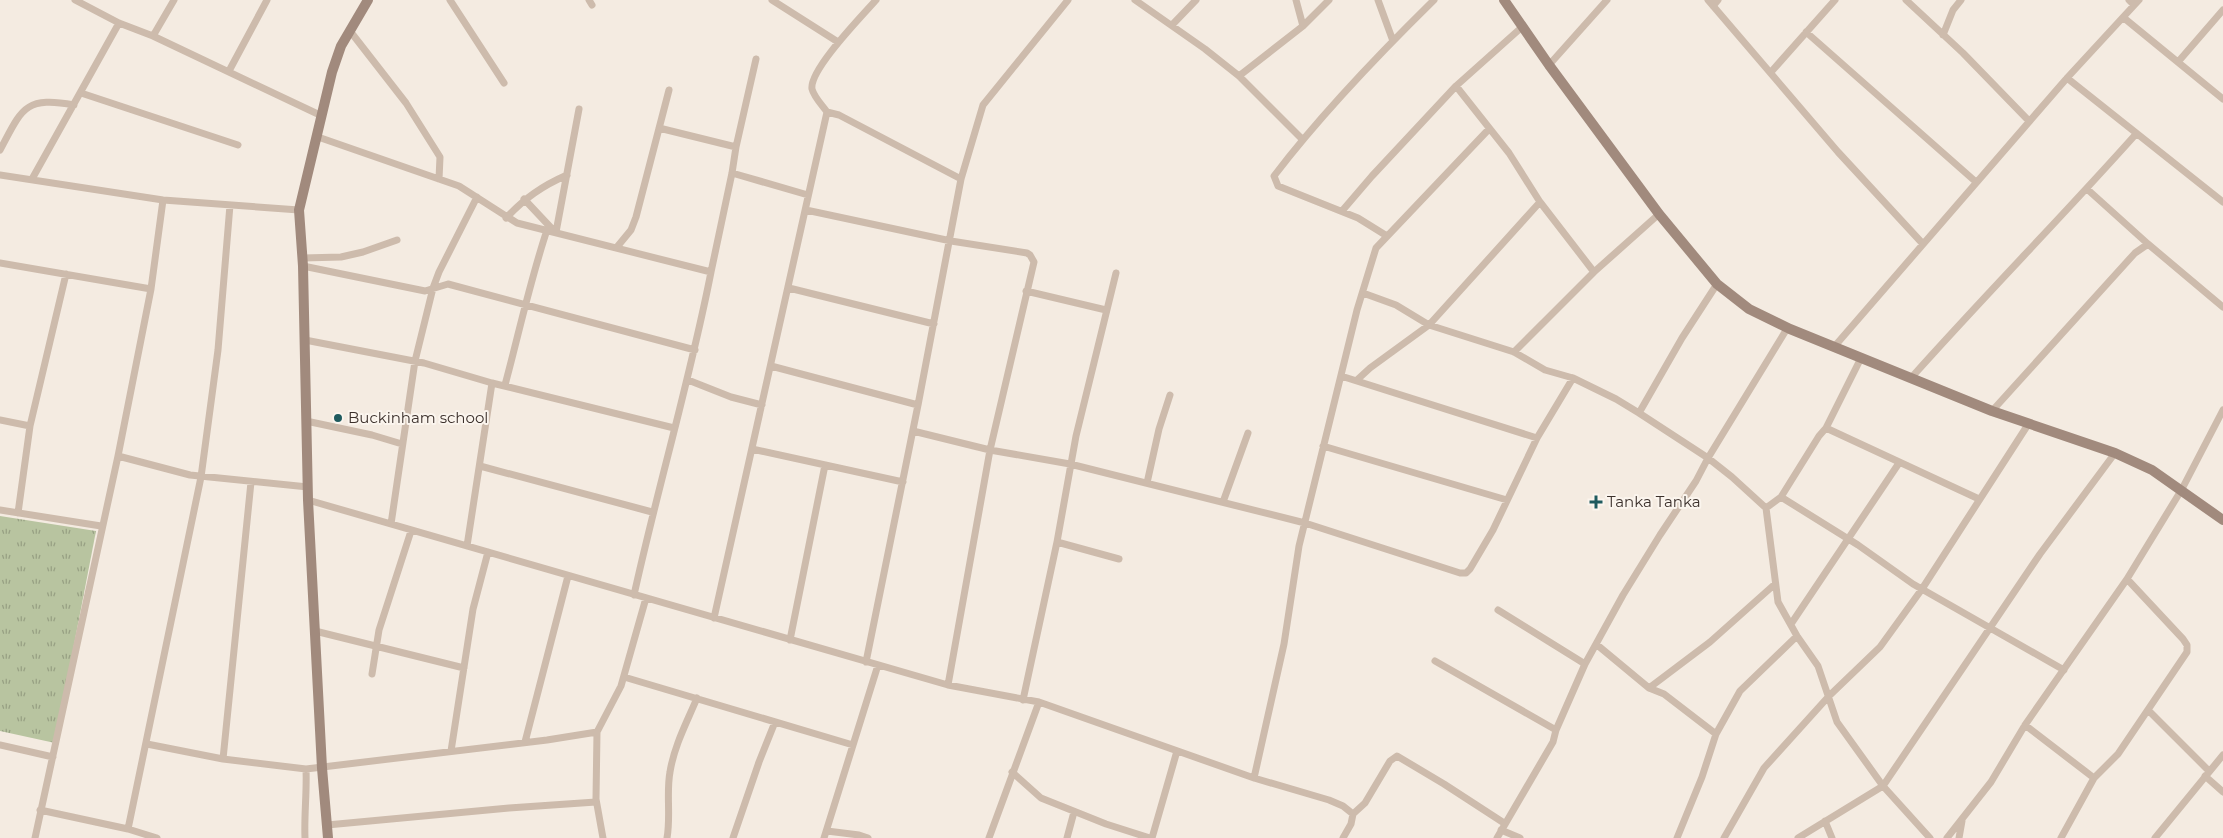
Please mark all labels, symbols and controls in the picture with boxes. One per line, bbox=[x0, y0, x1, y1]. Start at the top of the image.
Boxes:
place label: Buckinham school bbox=[348, 408, 488, 427]
marker: Buckinham school bbox=[332, 412, 344, 424]
place label: Tanka Tanka bbox=[1607, 492, 1701, 511]
marker: Tanka Tanka bbox=[1589, 495, 1603, 509]

